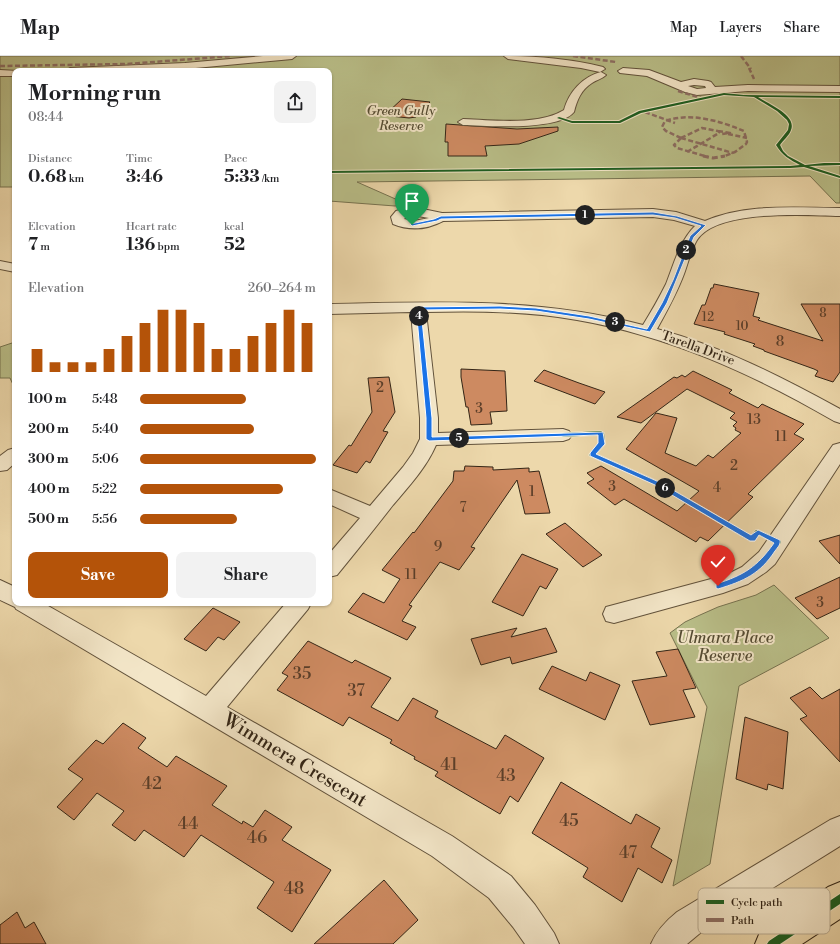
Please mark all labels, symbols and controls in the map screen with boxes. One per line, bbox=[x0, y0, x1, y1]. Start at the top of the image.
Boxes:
text: Map bbox=[20, 16, 60, 40]
text: Map bbox=[670, 19, 697, 37]
text: Layers bbox=[719, 19, 762, 37]
text: Share bbox=[784, 19, 820, 37]
text: Morning run bbox=[28, 80, 161, 107]
button: share bbox=[274, 81, 316, 123]
park label: Green Gully Reserve bbox=[367, 103, 436, 134]
text: 08:44 bbox=[28, 109, 63, 125]
text: Distance bbox=[28, 152, 72, 166]
text: Time bbox=[126, 152, 153, 166]
text: Pace bbox=[224, 152, 248, 166]
text: 0.68 bbox=[28, 166, 67, 188]
text: 3:46 bbox=[126, 166, 163, 188]
text: 5:33 bbox=[224, 166, 260, 188]
text: km bbox=[67, 172, 84, 186]
text: /km bbox=[260, 172, 279, 186]
pin bbox=[395, 184, 429, 225]
icon: arrive bbox=[401, 190, 423, 212]
pin: 1 bbox=[575, 205, 595, 225]
text: 1 bbox=[582, 208, 588, 222]
text: Elevation bbox=[28, 220, 76, 234]
text: Heart rate bbox=[126, 220, 177, 234]
text: kcal bbox=[224, 220, 244, 234]
text: 7 bbox=[28, 234, 38, 256]
text: 136 bbox=[126, 234, 155, 256]
text: 52 bbox=[224, 234, 245, 256]
text: m bbox=[38, 240, 50, 254]
text: bpm bbox=[155, 240, 180, 254]
pin: 2 bbox=[676, 240, 696, 260]
text: 2 bbox=[683, 243, 689, 257]
text: Elevation bbox=[28, 280, 84, 296]
text: 260–264 m bbox=[248, 280, 316, 296]
pin: 4 bbox=[409, 306, 429, 326]
house number: 8 bbox=[819, 306, 827, 321]
text: 4 bbox=[415, 309, 423, 323]
house number: 12 bbox=[702, 310, 714, 325]
pin: 3 bbox=[605, 312, 625, 332]
text: 3 bbox=[612, 315, 618, 329]
house number: 10 bbox=[736, 319, 748, 334]
street label: Tarella Drive bbox=[659, 327, 737, 369]
house number: 8 bbox=[776, 333, 784, 351]
house number: 2 bbox=[376, 379, 384, 397]
text: 100 m bbox=[28, 391, 67, 407]
text: 5:48 bbox=[92, 391, 118, 407]
house number: 3 bbox=[475, 400, 483, 418]
house number: 13 bbox=[747, 411, 761, 429]
text: 200 m bbox=[28, 421, 69, 437]
text: 5:40 bbox=[92, 421, 118, 437]
pin: 5 bbox=[449, 428, 469, 448]
house number: 11 bbox=[775, 428, 787, 446]
text: 5 bbox=[456, 431, 462, 445]
text: 300 m bbox=[28, 451, 69, 467]
text: 5:06 bbox=[92, 451, 119, 467]
house number: 2 bbox=[730, 457, 738, 475]
house number: 3 bbox=[608, 478, 616, 496]
pin: 6 bbox=[655, 478, 675, 498]
house number: 4 bbox=[713, 479, 721, 497]
text: 400 m bbox=[28, 481, 70, 497]
text: 5:22 bbox=[92, 481, 117, 497]
text: 6 bbox=[662, 481, 668, 495]
house number: 1 bbox=[529, 483, 535, 501]
house number: 7 bbox=[459, 499, 467, 517]
text: 500 m bbox=[28, 511, 69, 527]
text: 5:56 bbox=[92, 511, 117, 527]
house number: 9 bbox=[434, 538, 442, 556]
pin bbox=[701, 545, 735, 586]
icon: check bbox=[707, 551, 729, 573]
button: Save bbox=[28, 552, 168, 598]
button: Share bbox=[176, 552, 316, 598]
house number: 11 bbox=[405, 566, 417, 584]
house number: 3 bbox=[816, 594, 824, 612]
park label: Ulmara Place Reserve bbox=[677, 628, 774, 666]
house number: 35 bbox=[293, 663, 311, 685]
house number: 37 bbox=[347, 680, 365, 702]
street label: Wimmera Crescent bbox=[218, 707, 372, 813]
house number: 41 bbox=[440, 754, 458, 776]
house number: 43 bbox=[496, 765, 516, 787]
house number: 42 bbox=[142, 773, 162, 795]
house number: 45 bbox=[559, 810, 579, 832]
house number: 44 bbox=[178, 813, 198, 835]
house number: 46 bbox=[247, 827, 267, 849]
house number: 47 bbox=[619, 842, 637, 864]
house number: 48 bbox=[284, 878, 304, 900]
legend bbox=[698, 888, 830, 934]
text: Cycle path bbox=[731, 896, 783, 910]
text: Path bbox=[731, 914, 755, 928]

